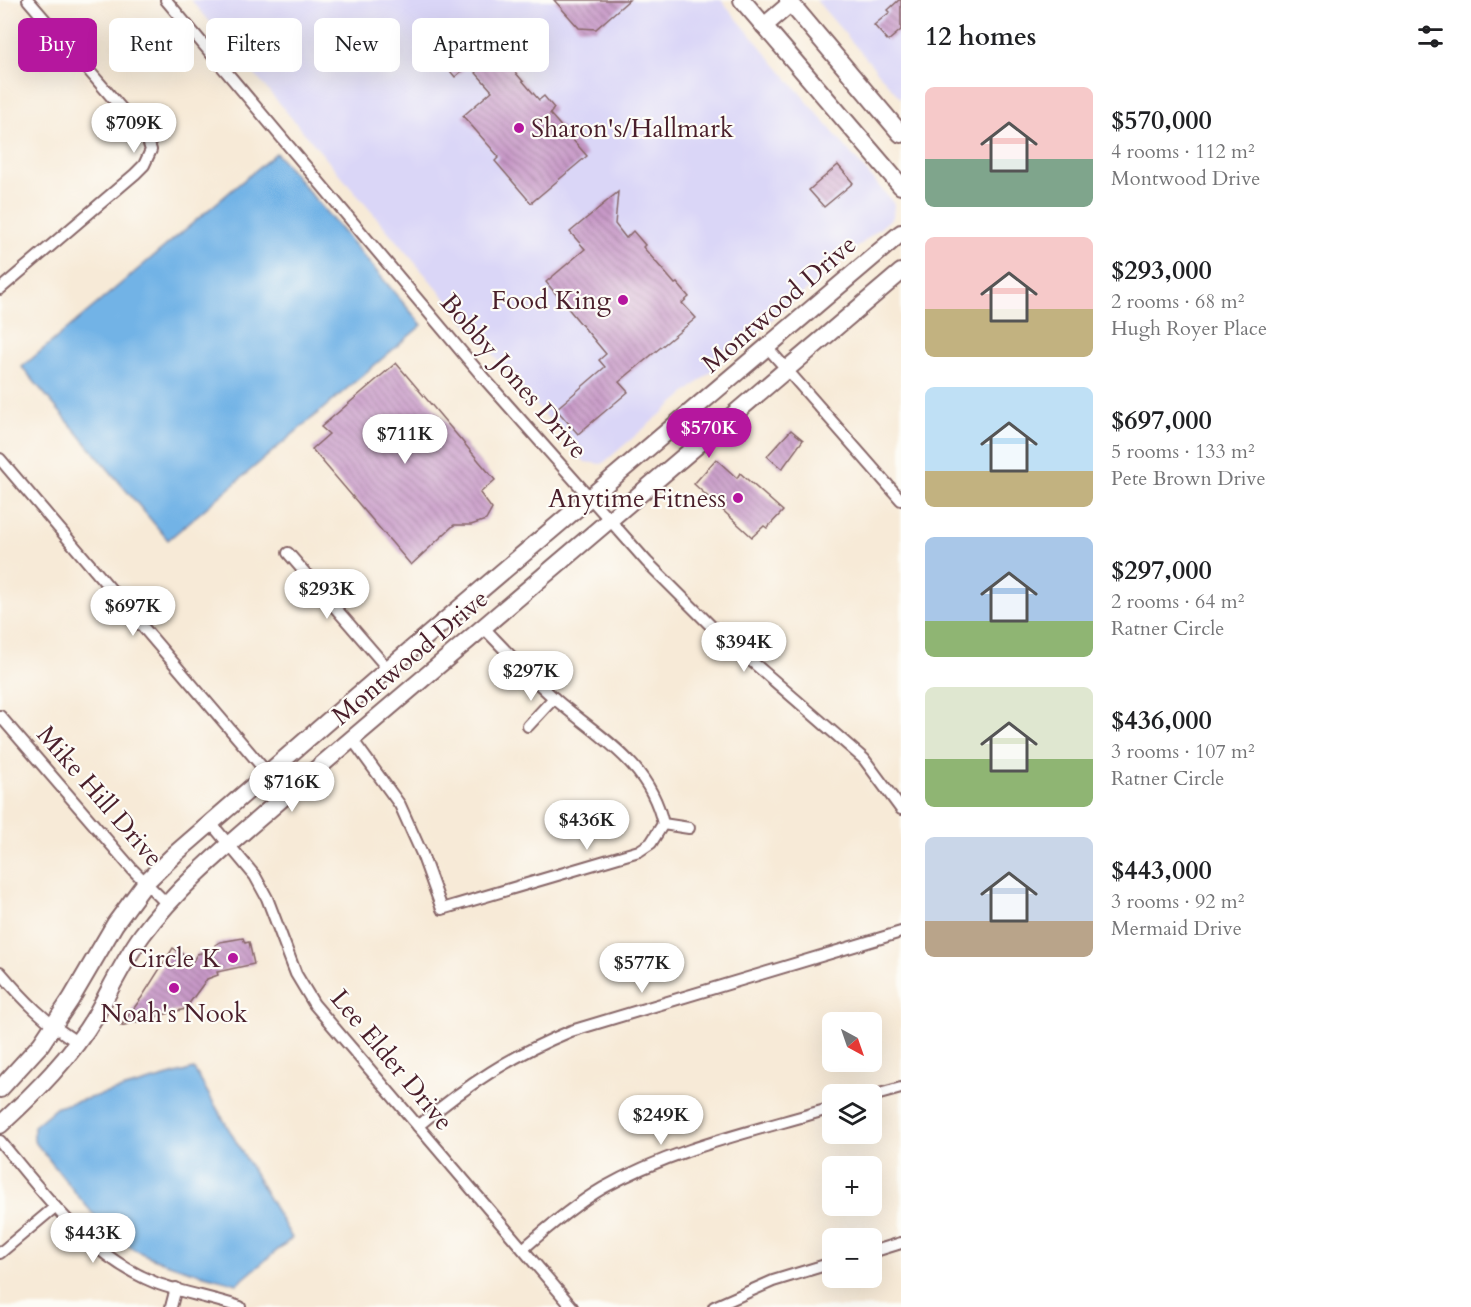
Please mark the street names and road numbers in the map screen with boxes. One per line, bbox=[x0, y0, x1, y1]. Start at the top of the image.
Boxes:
street label: Montwood Drive bbox=[694, 227, 864, 381]
street label: Bobby Jones Drive bbox=[432, 286, 596, 466]
street label: Montwood Drive bbox=[324, 581, 496, 733]
street label: Mike Hill Drive bbox=[29, 718, 171, 874]
street label: Lee Elder Drive bbox=[323, 982, 461, 1138]

